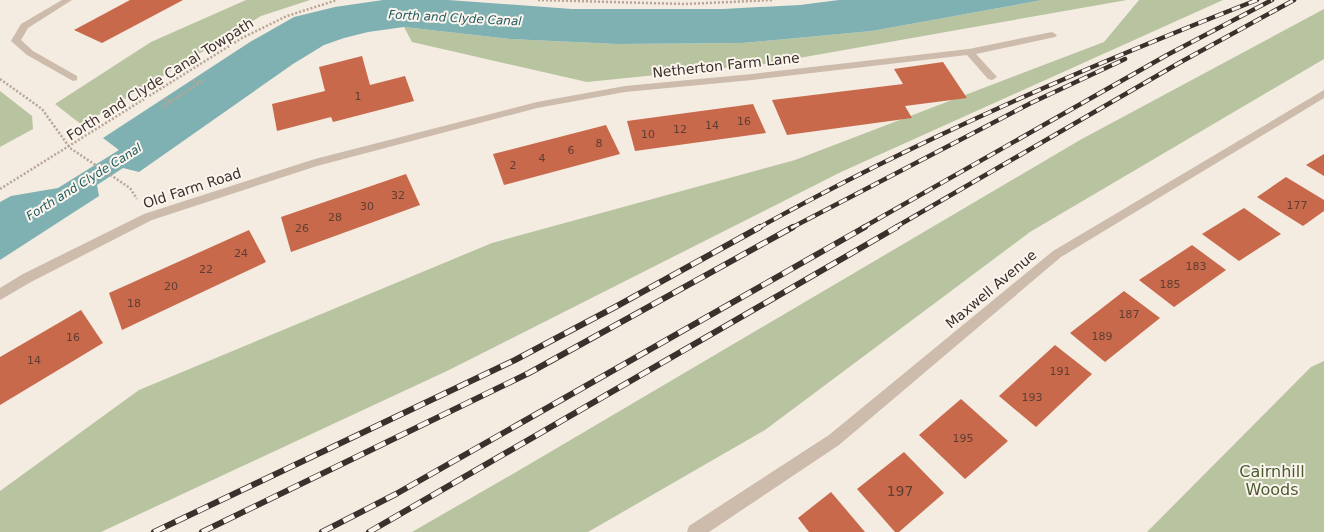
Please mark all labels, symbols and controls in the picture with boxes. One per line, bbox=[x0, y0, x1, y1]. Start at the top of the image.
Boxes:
water label: Forth and Clyde Canal bbox=[388, 8, 523, 29]
street label: Forth and Clyde Canal Towpath bbox=[64, 15, 256, 143]
street label: Netherton Farm Lane bbox=[652, 49, 800, 81]
house number: 1 bbox=[355, 90, 362, 103]
house number: 16 bbox=[737, 115, 751, 128]
house number: 14 bbox=[705, 119, 719, 132]
house number: 12 bbox=[673, 123, 687, 136]
house number: 10 bbox=[641, 128, 655, 141]
house number: 8 bbox=[596, 137, 603, 150]
water label: Forth and Clyde Canal bbox=[24, 140, 145, 223]
house number: 6 bbox=[568, 144, 575, 157]
house number: 4 bbox=[539, 152, 546, 165]
house number: 2 bbox=[510, 159, 517, 172]
street label: Old Farm Road bbox=[141, 165, 243, 211]
house number: 32 bbox=[391, 189, 405, 202]
house number: 177 bbox=[1287, 199, 1308, 212]
house number: 30 bbox=[360, 200, 374, 213]
house number: 28 bbox=[328, 211, 342, 224]
house number: 26 bbox=[295, 222, 309, 235]
street label: Maxwell Avenue bbox=[942, 246, 1040, 332]
house number: 24 bbox=[234, 247, 248, 260]
house number: 183 bbox=[1186, 260, 1207, 273]
house number: 22 bbox=[199, 263, 213, 276]
house number: 185 bbox=[1160, 278, 1181, 291]
house number: 20 bbox=[164, 280, 178, 293]
house number: 18 bbox=[127, 297, 141, 310]
house number: 187 bbox=[1119, 308, 1140, 321]
house number: 189 bbox=[1092, 330, 1113, 343]
house number: 16 bbox=[66, 331, 80, 344]
house number: 14 bbox=[27, 354, 41, 367]
house number: 191 bbox=[1050, 365, 1071, 378]
house number: 193 bbox=[1022, 391, 1043, 404]
house number: 195 bbox=[953, 432, 974, 445]
park label: Cairnhill Woods bbox=[1239, 462, 1305, 499]
house number: 197 bbox=[887, 483, 913, 499]

